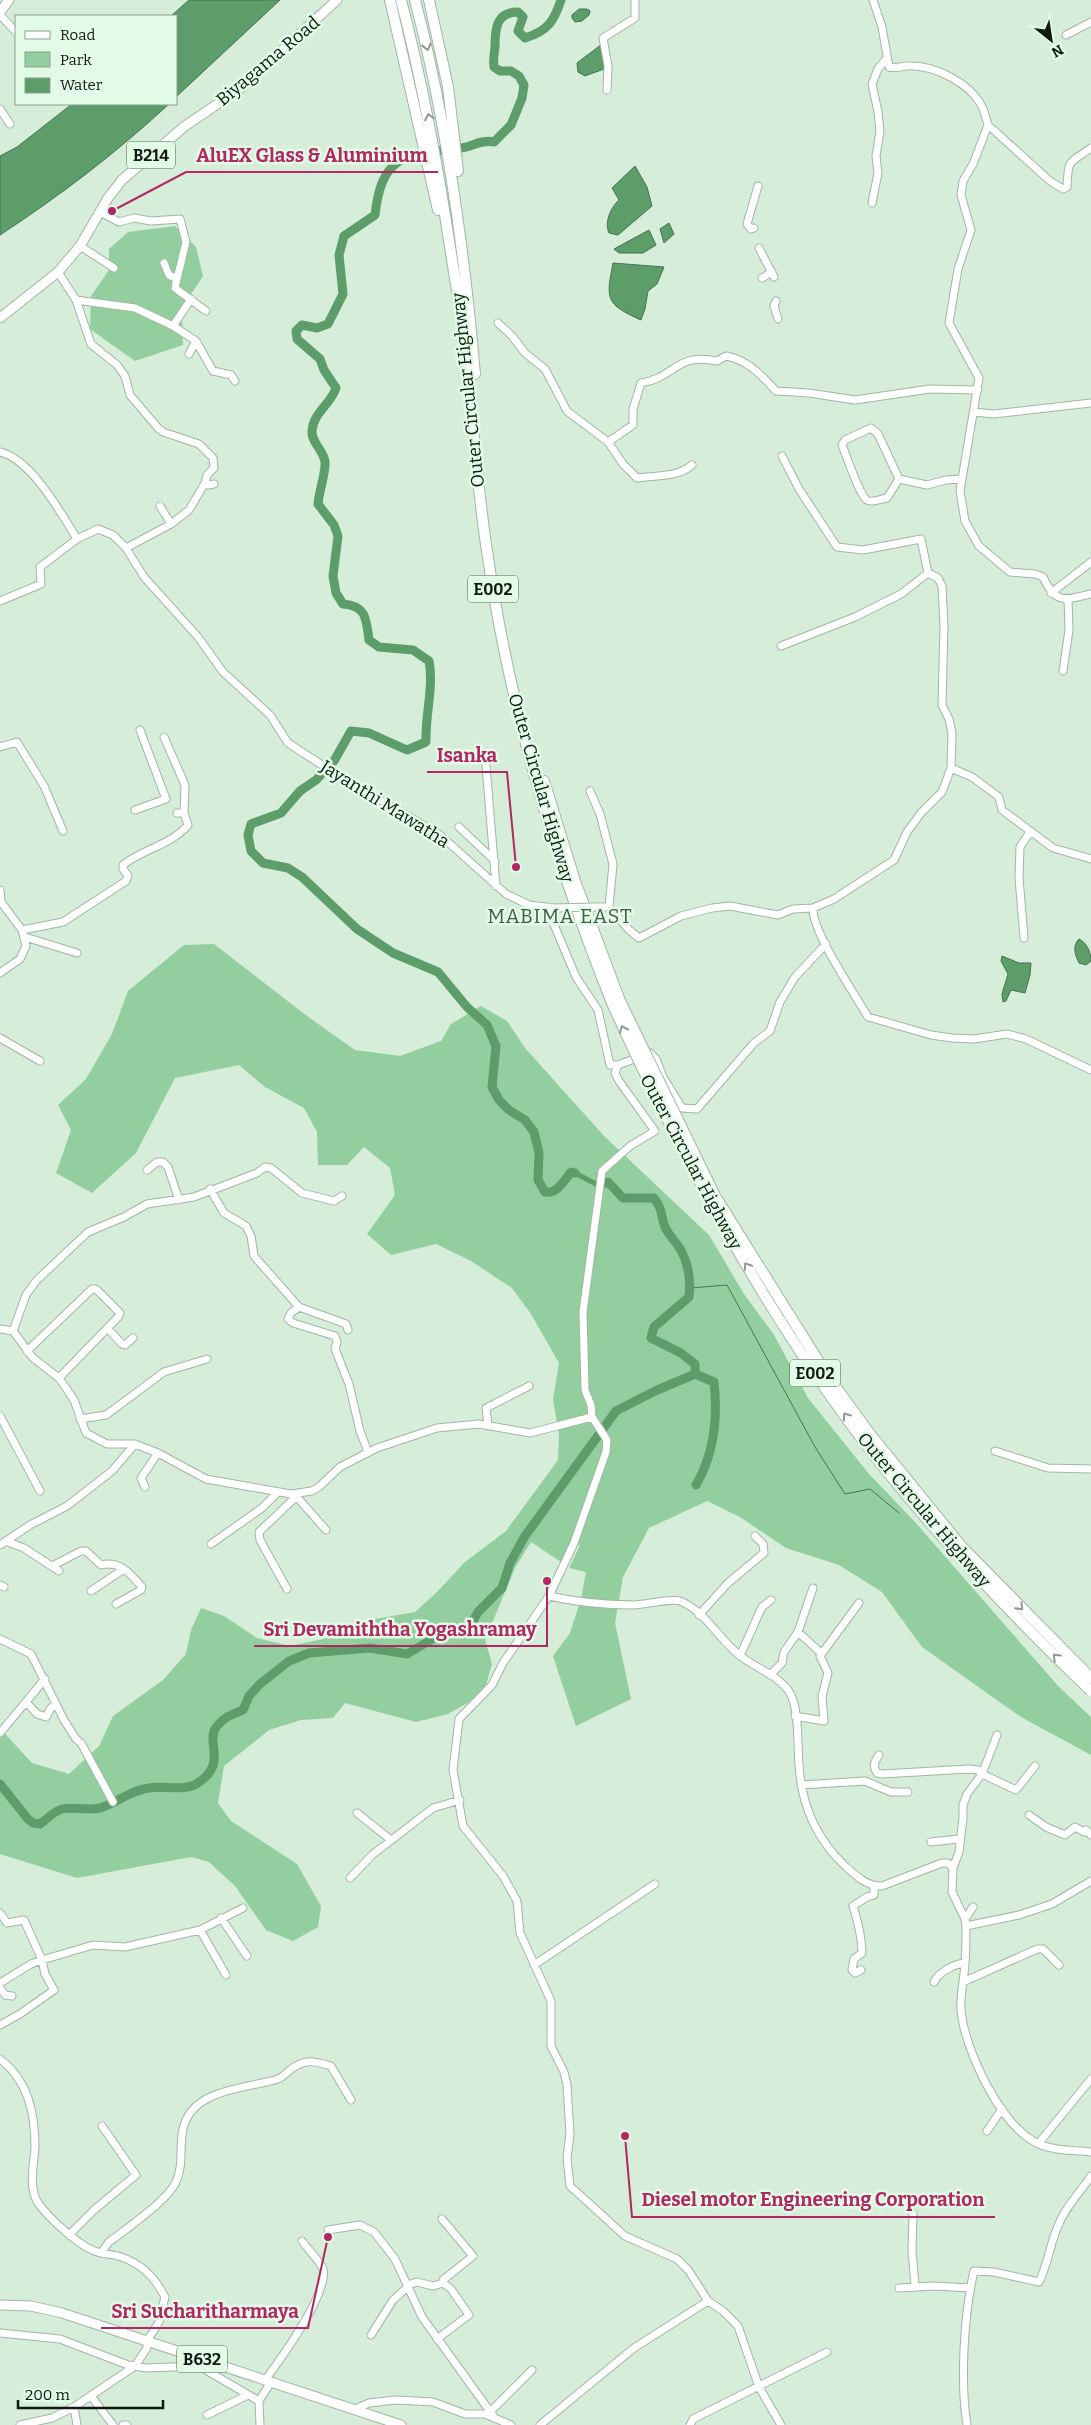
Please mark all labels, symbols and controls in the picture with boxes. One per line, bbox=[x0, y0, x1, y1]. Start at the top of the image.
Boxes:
street label: Biyagama Road bbox=[212, 11, 324, 111]
legend bbox=[15, 15, 178, 105]
north arrow bbox=[1026, 15, 1076, 65]
text: Road bbox=[60, 26, 95, 44]
text: N bbox=[1048, 41, 1066, 61]
one-way arrow bbox=[421, 43, 432, 52]
text: Park bbox=[60, 51, 92, 69]
text: Water bbox=[60, 76, 103, 94]
one-way arrow bbox=[424, 113, 435, 122]
callout: AluEX Glass & Aluminium bbox=[186, 138, 438, 172]
road number: B214 bbox=[127, 142, 175, 168]
text: AluEX Glass & Aluminium bbox=[196, 144, 428, 167]
street label: Outer Circular Highway bbox=[447, 291, 489, 488]
road number: E002 bbox=[468, 576, 518, 602]
street label: Outer Circular Highway bbox=[503, 691, 579, 886]
callout: Isanka bbox=[427, 738, 507, 772]
text: Isanka bbox=[437, 744, 498, 767]
street label: Jayanthi Mawatha bbox=[315, 755, 454, 853]
district label: MABIMA EAST bbox=[487, 904, 633, 928]
one-way arrow bbox=[619, 1025, 630, 1034]
street label: Outer Circular Highway bbox=[635, 1070, 747, 1254]
one-way arrow bbox=[744, 1262, 753, 1271]
road number: E002 bbox=[790, 1360, 840, 1386]
one-way arrow bbox=[843, 1412, 852, 1422]
street label: Outer Circular Highway bbox=[853, 1428, 996, 1592]
one-way arrow bbox=[1014, 1602, 1023, 1611]
callout: Sri Devamiththa Yogashramay bbox=[254, 1612, 547, 1646]
text: Sri Devamiththa Yogashramay bbox=[263, 1618, 537, 1641]
one-way arrow bbox=[1053, 1654, 1062, 1663]
callout: Diesel motor Engineering Corporation bbox=[632, 2183, 995, 2217]
text: Diesel motor Engineering Corporation bbox=[641, 2188, 985, 2211]
callout: Sri Sucharitharmaya bbox=[101, 2294, 308, 2328]
text: Sri Sucharitharmaya bbox=[111, 2300, 299, 2323]
road number: B632 bbox=[177, 2346, 227, 2372]
scale bar bbox=[18, 2378, 162, 2410]
text: 200 m bbox=[25, 2386, 70, 2404]

